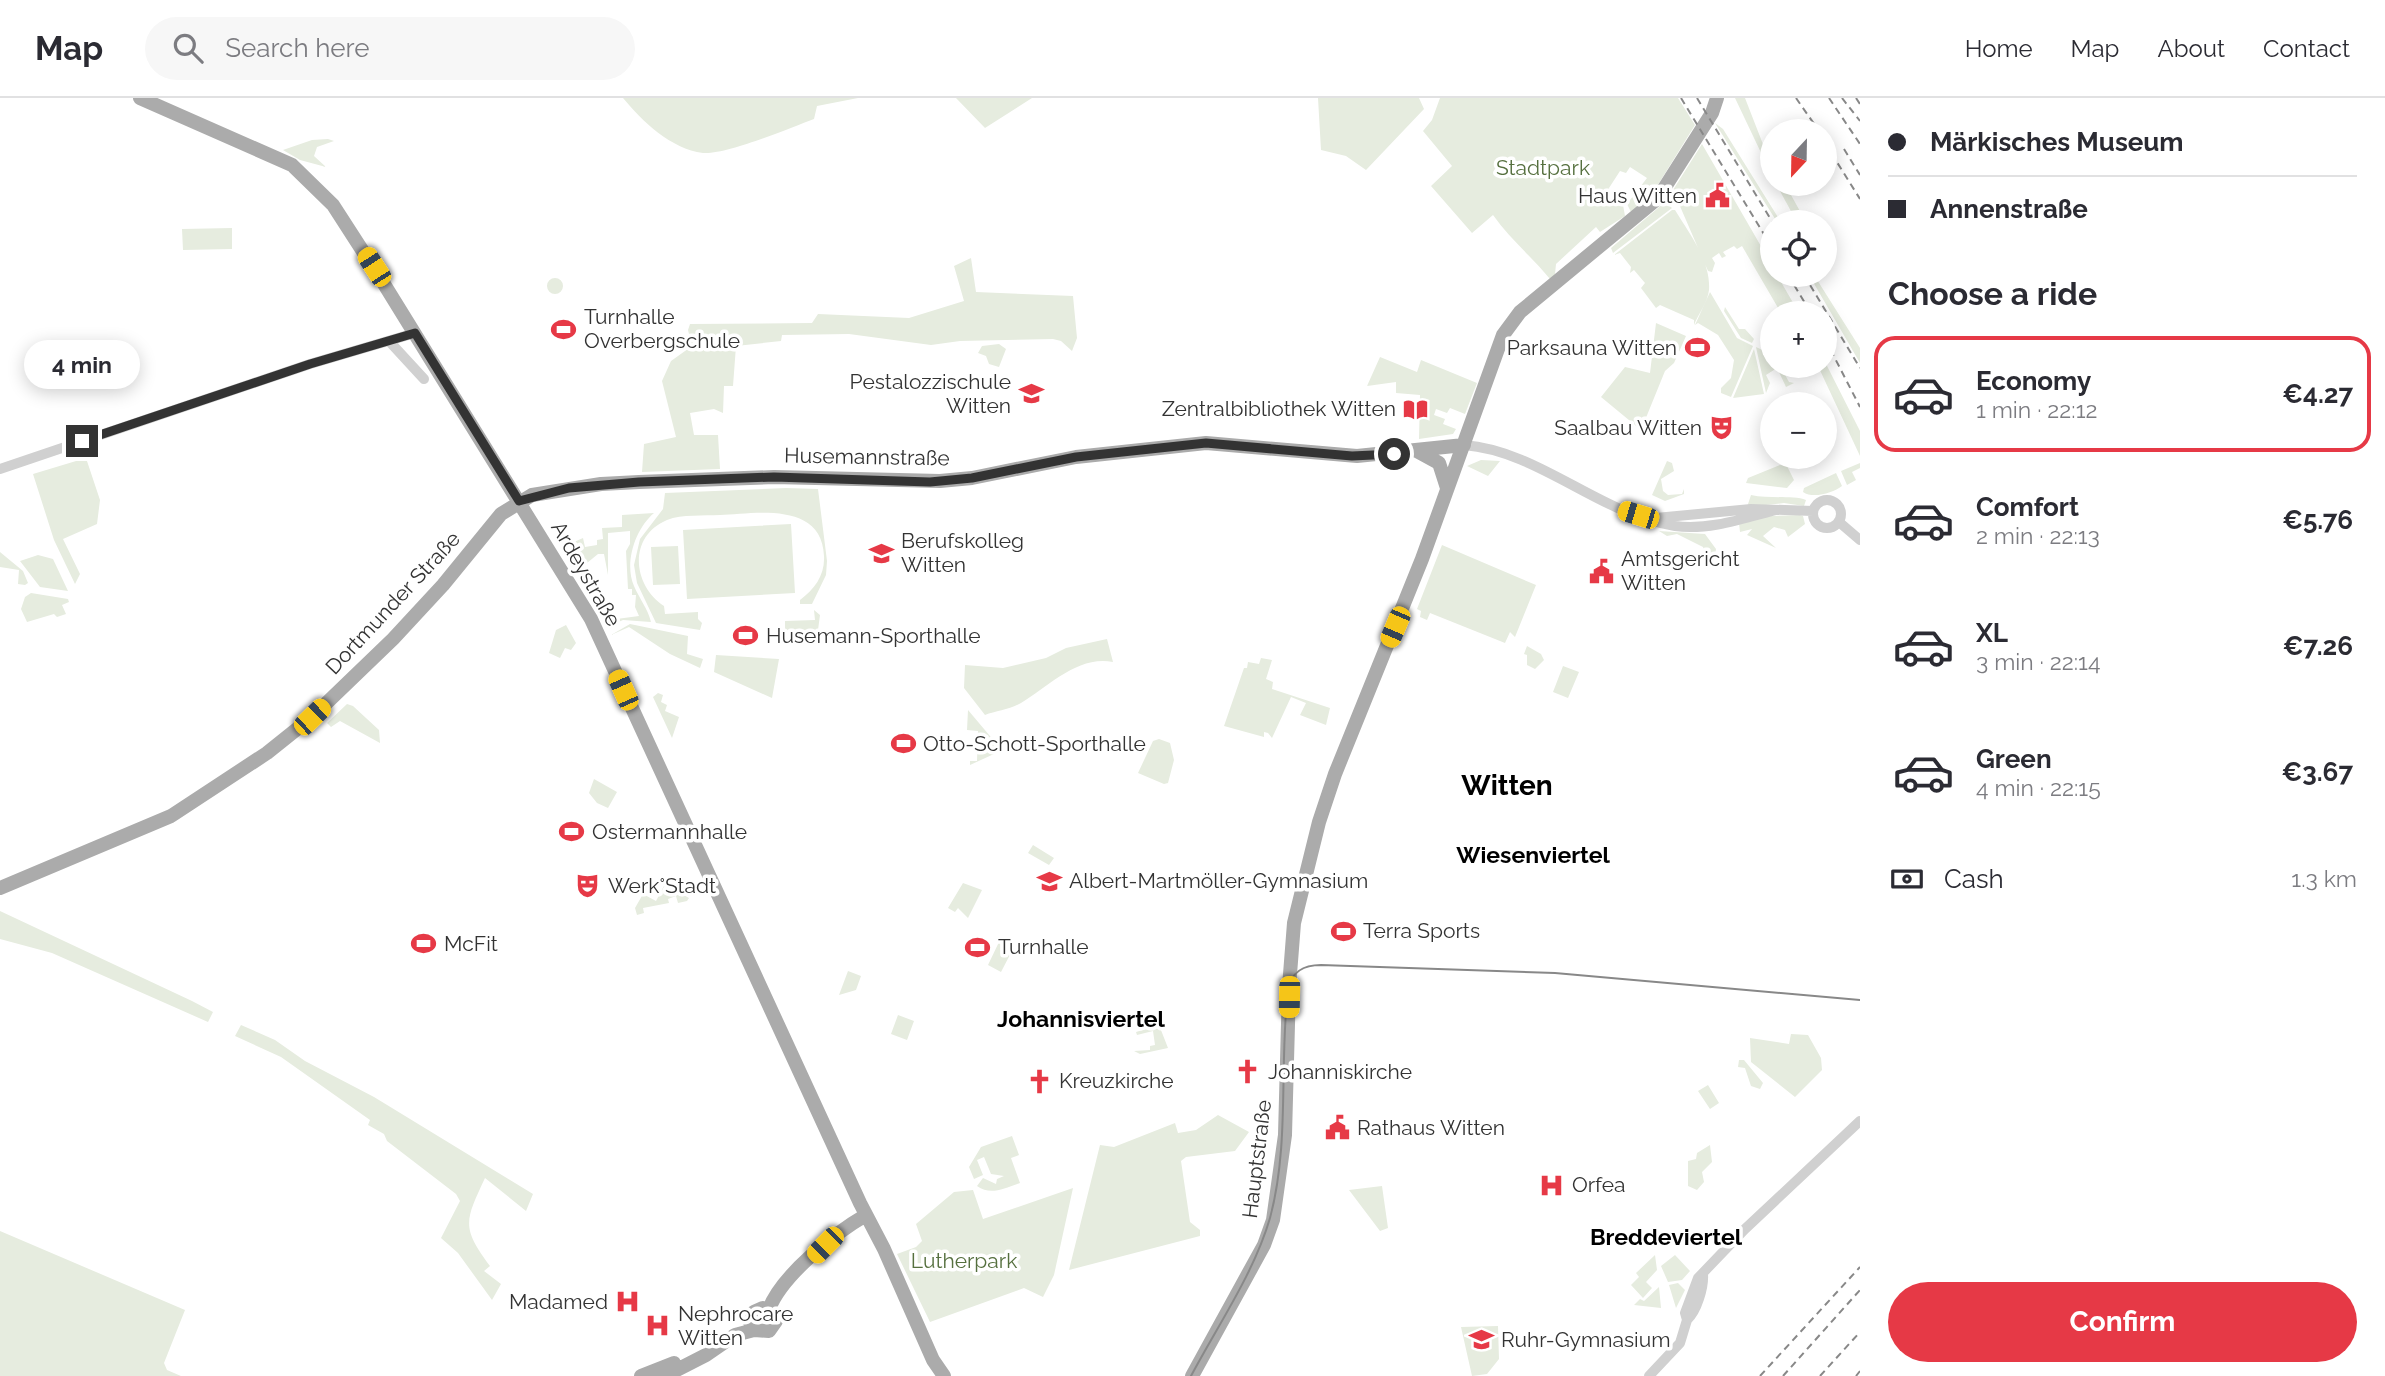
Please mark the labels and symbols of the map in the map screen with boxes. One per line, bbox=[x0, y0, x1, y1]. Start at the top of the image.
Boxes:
north arrow bbox=[1760, 119, 1838, 196]
park label: Stadtpark bbox=[1496, 155, 1590, 180]
public building icon: Haus Witten bbox=[1703, 182, 1731, 210]
place label: Haus Witten bbox=[1578, 183, 1697, 208]
car bbox=[354, 244, 395, 290]
place label: Turnhalle Overbergschule bbox=[584, 304, 740, 353]
sports icon: Turnhalle Overbergschule bbox=[550, 315, 578, 343]
sports icon: Parksauna Witten bbox=[1683, 334, 1711, 362]
place label: Parksauna Witten bbox=[1507, 335, 1677, 360]
callout: 4 min bbox=[24, 340, 140, 388]
place label: Pestalozzischule Witten bbox=[850, 369, 1011, 418]
school or university icon: Pestalozzischule Witten bbox=[1017, 380, 1045, 408]
library icon: Zentralbibliothek Witten bbox=[1402, 395, 1430, 423]
place label: Zentralbibliothek Witten bbox=[1162, 396, 1396, 421]
theatre icon: Saalbau Witten bbox=[1708, 414, 1736, 442]
place label: Saalbau Witten bbox=[1554, 415, 1702, 440]
route end bbox=[66, 425, 98, 457]
route start bbox=[1378, 438, 1410, 470]
street label: Husemannstraße bbox=[784, 443, 950, 470]
car bbox=[1615, 499, 1662, 531]
street label: Ardeystraße bbox=[546, 517, 627, 631]
street label: Dortmunder Straße bbox=[320, 526, 465, 679]
place label: Berufskolleg Witten bbox=[901, 528, 1024, 577]
school or university icon: Berufskolleg Witten bbox=[867, 539, 895, 567]
place label: Amtsgericht Witten bbox=[1621, 546, 1740, 595]
public building icon: Amtsgericht Witten bbox=[1587, 557, 1615, 585]
car bbox=[1378, 604, 1413, 650]
sports icon: Husemann-Sporthalle bbox=[732, 622, 760, 650]
place label: Husemann-Sporthalle bbox=[766, 623, 981, 648]
car bbox=[605, 667, 642, 713]
car bbox=[290, 695, 335, 739]
sports icon: Otto-Schott-Sporthalle bbox=[889, 730, 917, 758]
place label: Otto-Schott-Sporthalle bbox=[923, 731, 1146, 756]
district label: Witten bbox=[1461, 769, 1553, 802]
sports icon: Ostermannhalle bbox=[558, 818, 586, 846]
place label: Ostermannhalle bbox=[592, 819, 747, 844]
district label: Wiesenviertel bbox=[1456, 841, 1611, 868]
school or university icon: Albert-Martmöller-Gymnasium bbox=[1035, 867, 1063, 895]
place label: Albert-Martmöller-Gymnasium bbox=[1069, 868, 1368, 893]
theatre icon: Werk°Stadt bbox=[574, 872, 602, 900]
place label: Werk°Stadt bbox=[608, 873, 716, 898]
sports icon: Terra Sports bbox=[1329, 917, 1357, 945]
place label: Terra Sports bbox=[1363, 918, 1480, 943]
sports icon: McFit bbox=[410, 930, 438, 958]
place label: McFit bbox=[444, 931, 498, 956]
sports icon: Turnhalle bbox=[964, 933, 992, 961]
place label: Turnhalle bbox=[998, 934, 1089, 959]
car bbox=[1279, 976, 1300, 1018]
district label: Johannisviertel bbox=[997, 1005, 1166, 1032]
church icon: Johanniskirche bbox=[1234, 1058, 1262, 1086]
place label: Johanniskirche bbox=[1268, 1059, 1412, 1084]
church icon: Kreuzkirche bbox=[1025, 1067, 1053, 1095]
place label: Kreuzkirche bbox=[1059, 1068, 1174, 1093]
street label: Hauptstraße bbox=[1237, 1098, 1276, 1220]
public building icon: Rathaus Witten bbox=[1323, 1114, 1351, 1142]
place label: Rathaus Witten bbox=[1357, 1115, 1505, 1140]
hospital icon: Orfea bbox=[1538, 1171, 1566, 1199]
place label: Orfea bbox=[1572, 1172, 1625, 1197]
car bbox=[803, 1223, 848, 1267]
district label: Breddeviertel bbox=[1590, 1223, 1743, 1250]
park label: Lutherpark bbox=[911, 1248, 1017, 1273]
hospital icon: Madamed bbox=[614, 1288, 642, 1316]
place label: Madamed bbox=[509, 1289, 608, 1314]
place label: Nephrocare Witten bbox=[678, 1301, 793, 1350]
hospital icon: Nephrocare Witten bbox=[644, 1312, 672, 1340]
school or university icon: Ruhr-Gymnasium bbox=[1467, 1326, 1495, 1354]
place label: Ruhr-Gymnasium bbox=[1501, 1327, 1670, 1352]

